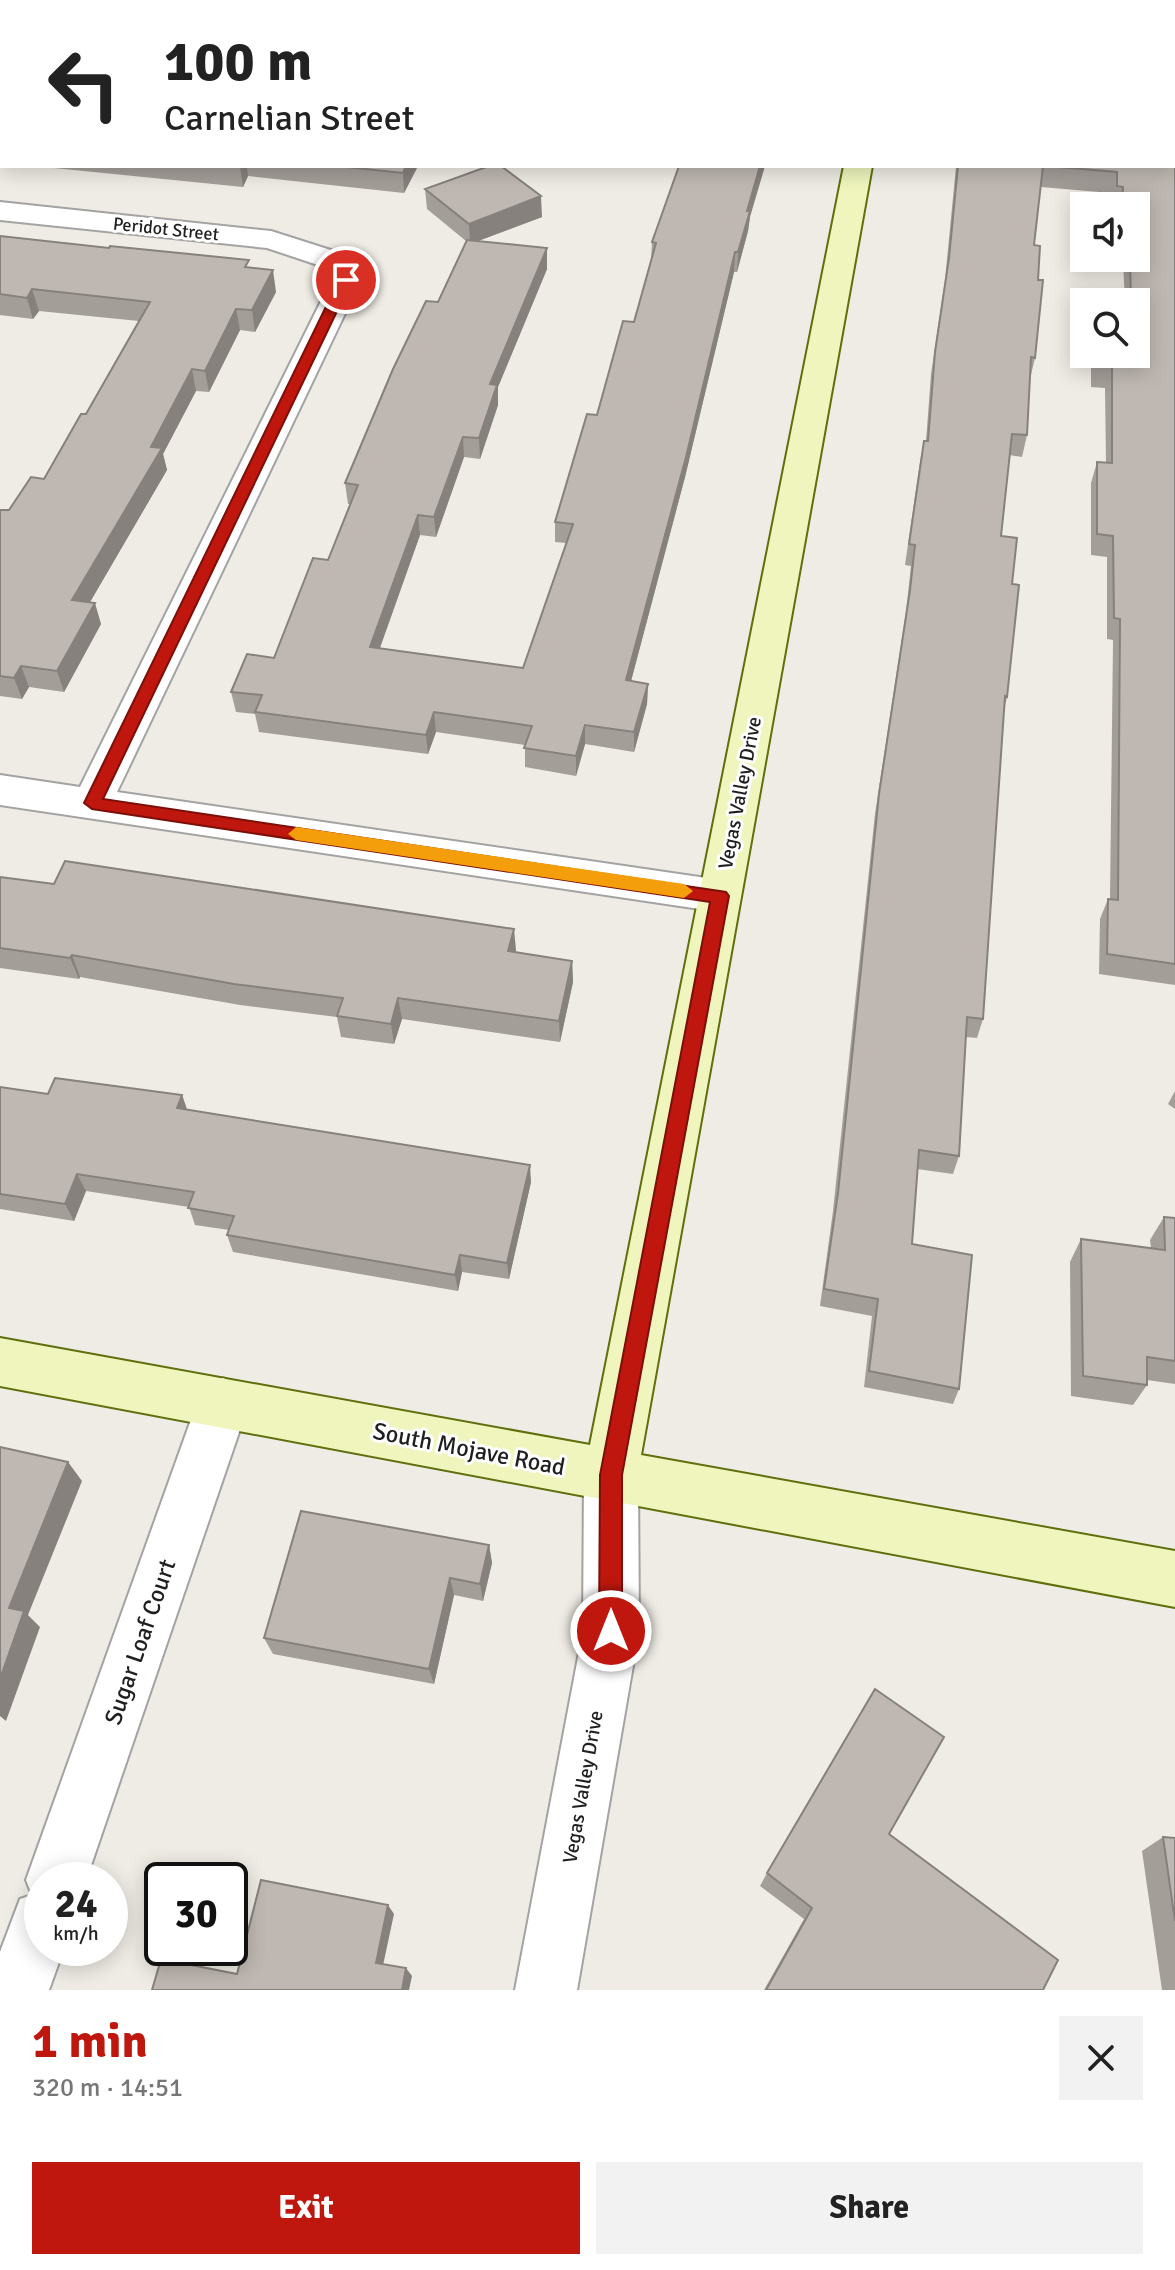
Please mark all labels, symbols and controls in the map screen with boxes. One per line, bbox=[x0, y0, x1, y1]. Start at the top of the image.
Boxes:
text: 100 m bbox=[164, 27, 312, 96]
icon: left bbox=[32, 32, 136, 136]
text: Carnelian Street bbox=[164, 96, 414, 141]
map controls bbox=[1070, 192, 1150, 368]
button: sound bbox=[1070, 192, 1150, 272]
street label: Peridot Street bbox=[112, 212, 220, 246]
pin bbox=[312, 246, 380, 314]
icon: arrive bbox=[324, 258, 368, 302]
button: search bbox=[1070, 288, 1150, 368]
street label: Vegas Valley Drive bbox=[713, 715, 767, 871]
street label: South Mojave Road bbox=[370, 1416, 568, 1482]
street label: Sugar Loaf Court bbox=[98, 1555, 182, 1729]
position arrow bbox=[569, 1589, 653, 1673]
street label: Vegas Valley Drive bbox=[557, 1709, 609, 1865]
speed limit sign: 30 bbox=[144, 1862, 248, 1966]
text: 24 bbox=[54, 1879, 98, 1929]
text: km/h bbox=[53, 1921, 99, 1946]
text: 1 min bbox=[32, 2012, 148, 2071]
button: close bbox=[1059, 2016, 1143, 2100]
text: 320 m · 14:51 bbox=[32, 2072, 183, 2104]
button: Exit bbox=[32, 2162, 580, 2254]
button: Share bbox=[596, 2162, 1143, 2254]

